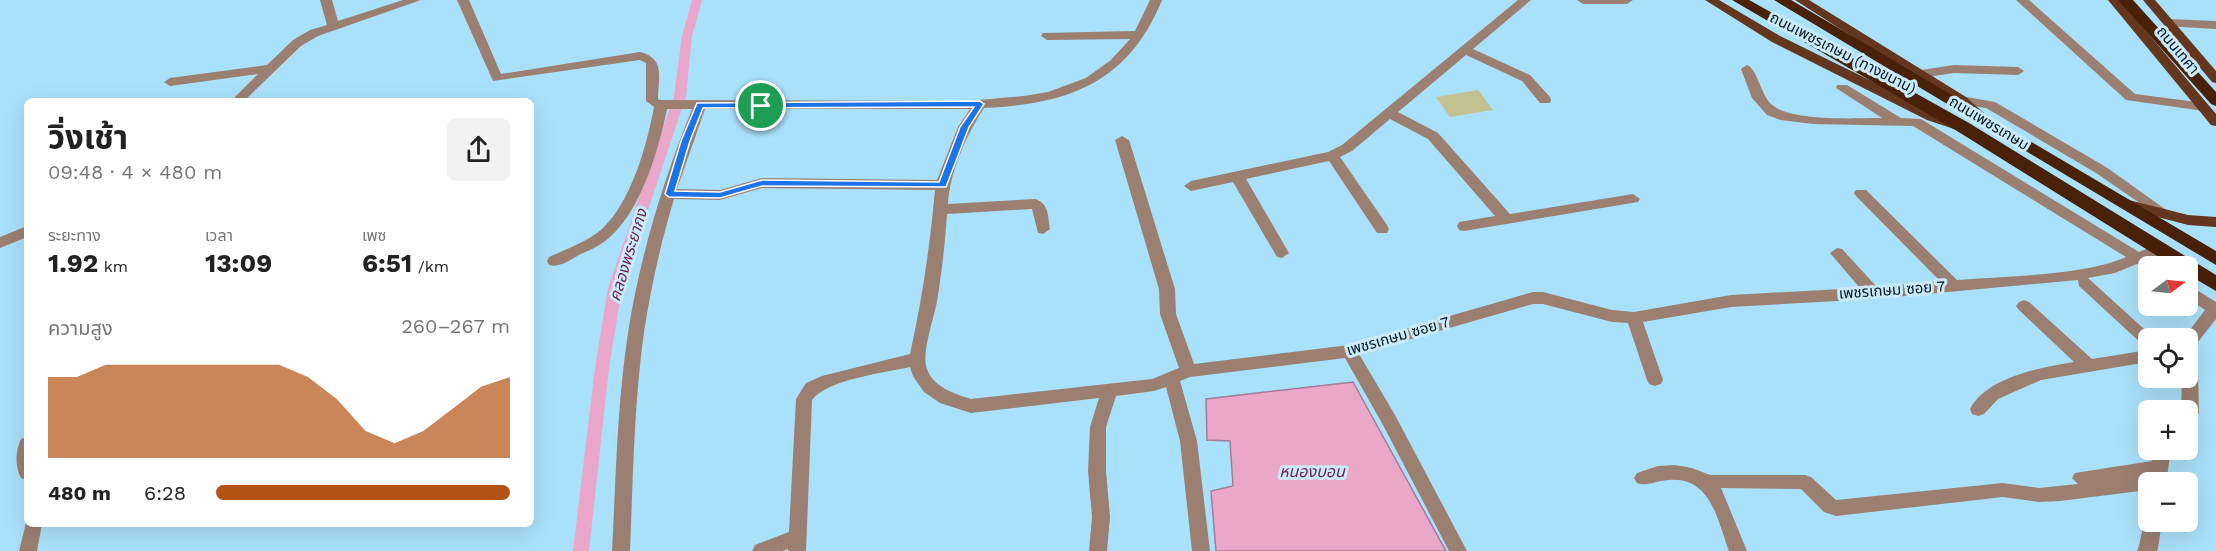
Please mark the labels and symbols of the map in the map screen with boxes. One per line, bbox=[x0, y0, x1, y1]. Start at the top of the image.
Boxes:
street label: ถนนเพชรเกษม (ทางขนาน) bbox=[1767, 8, 1919, 98]
street label: ถนนเทศา bbox=[2153, 23, 2203, 77]
pin bbox=[735, 80, 786, 131]
street label: ถนนเพชรเกษม bbox=[1946, 92, 2032, 154]
water label: คลองพระยากง bbox=[605, 205, 651, 303]
north arrow bbox=[2138, 256, 2198, 316]
street label: เพชรเกษม ซอย 7 bbox=[1838, 277, 1946, 303]
street label: เพชรเกษม ซอย 7 bbox=[1344, 313, 1452, 359]
water label: หนองบอน bbox=[1279, 462, 1346, 481]

